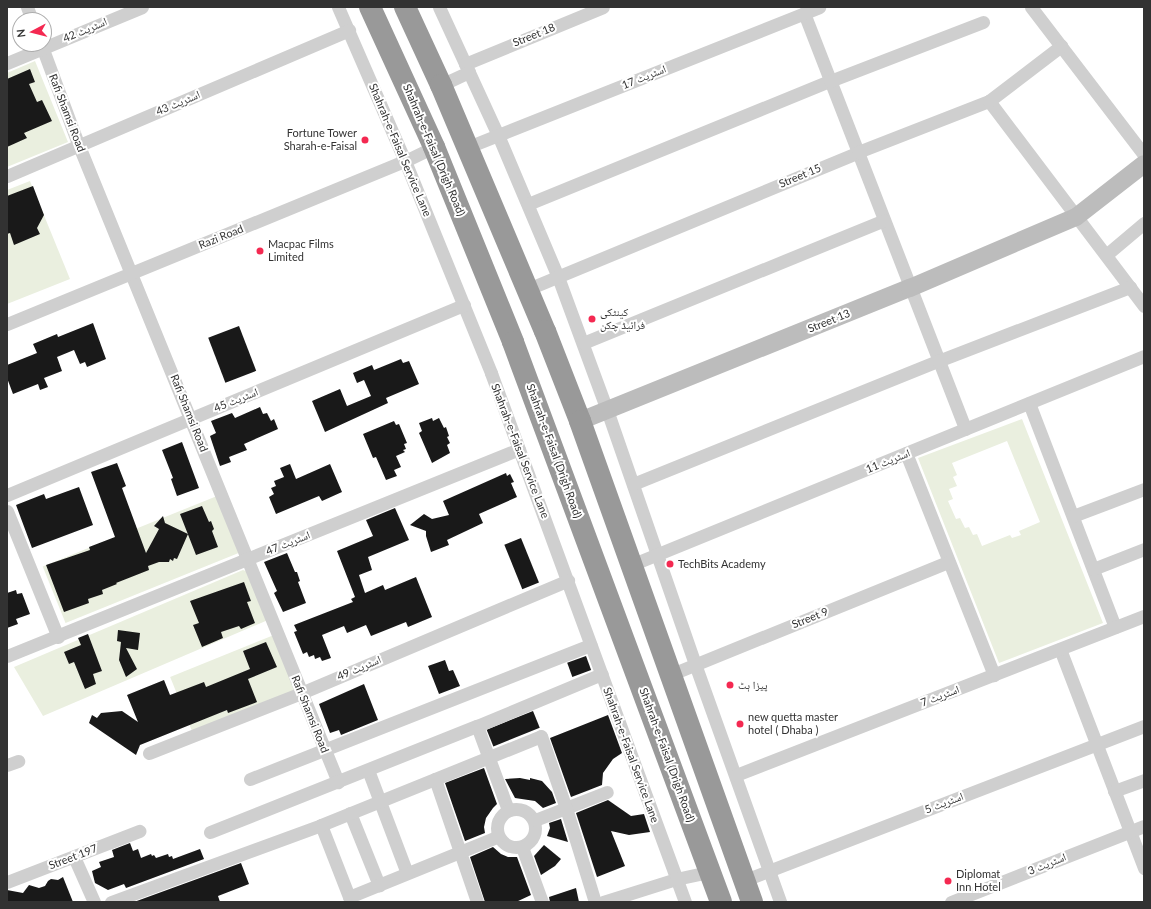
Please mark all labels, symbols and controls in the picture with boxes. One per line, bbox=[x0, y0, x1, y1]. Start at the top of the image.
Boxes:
north arrow bbox=[12, 12, 52, 52]
street label: اسٹریٹ 42 bbox=[61, 15, 109, 45]
street label: Street 18 bbox=[511, 21, 557, 49]
text: N bbox=[14, 28, 28, 38]
street label: اسٹریٹ 17 bbox=[620, 62, 668, 92]
street label: Rafi Shamsi Road bbox=[46, 72, 88, 154]
street label: Shahrah-e-Faisal Service Lane bbox=[366, 82, 434, 218]
street label: Shahrah-e-Faisal (Drigh Road) bbox=[400, 82, 468, 218]
street label: اسٹریٹ 43 bbox=[154, 88, 202, 118]
place label: Fortune Tower Sharah-e-Faisal bbox=[284, 127, 357, 153]
marker: Fortune Tower Sharah-e-Faisal bbox=[360, 135, 370, 145]
street label: Street 15 bbox=[777, 161, 823, 191]
street label: Razi Road bbox=[197, 222, 245, 252]
place label: Macpac Films Limited bbox=[268, 238, 334, 264]
marker: Macpac Films Limited bbox=[255, 246, 265, 256]
place label: کینٹکی فرائیڈ چکن bbox=[600, 306, 645, 332]
street label: Street 13 bbox=[806, 307, 852, 335]
marker: کینٹکی فرائیڈ چکن bbox=[587, 314, 597, 324]
street label: Rafi Shamsi Road bbox=[167, 372, 211, 454]
street label: Shahrah-e-Faisal Service Lane bbox=[488, 382, 552, 520]
street label: Shahrah-e-Faisal (Drigh Road) bbox=[523, 382, 585, 520]
street label: اسٹریٹ 45 bbox=[212, 385, 260, 415]
street label: اسٹریٹ 11 bbox=[864, 446, 912, 476]
street label: اسٹریٹ 47 bbox=[264, 528, 312, 558]
place label: TechBits Academy bbox=[678, 557, 766, 571]
marker: TechBits Academy bbox=[665, 559, 675, 569]
street label: Street 9 bbox=[790, 605, 830, 631]
street label: اسٹریٹ 49 bbox=[335, 653, 383, 683]
street label: Rafi Shamsi Road bbox=[288, 673, 332, 755]
place label: پیزا ہٹ bbox=[738, 678, 768, 692]
marker: پیزا ہٹ bbox=[725, 680, 735, 690]
street label: اسٹریٹ 7 bbox=[919, 683, 961, 709]
street label: Shahrah-e-Faisal Service Lane bbox=[600, 685, 662, 825]
street label: Shahrah-e-Faisal (Drigh Road) bbox=[636, 686, 698, 824]
place label: new quetta master hotel ( Dhaba ) bbox=[748, 711, 838, 737]
marker: new quetta master hotel ( Dhaba ) bbox=[735, 719, 745, 729]
street label: اسٹریٹ 5 bbox=[923, 790, 965, 816]
street label: Street 197 bbox=[47, 842, 99, 872]
street label: اسٹریٹ 3 bbox=[1026, 850, 1068, 878]
place label: Diplomat Inn Hotel bbox=[956, 868, 1001, 894]
marker: Diplomat Inn Hotel bbox=[943, 876, 953, 886]

